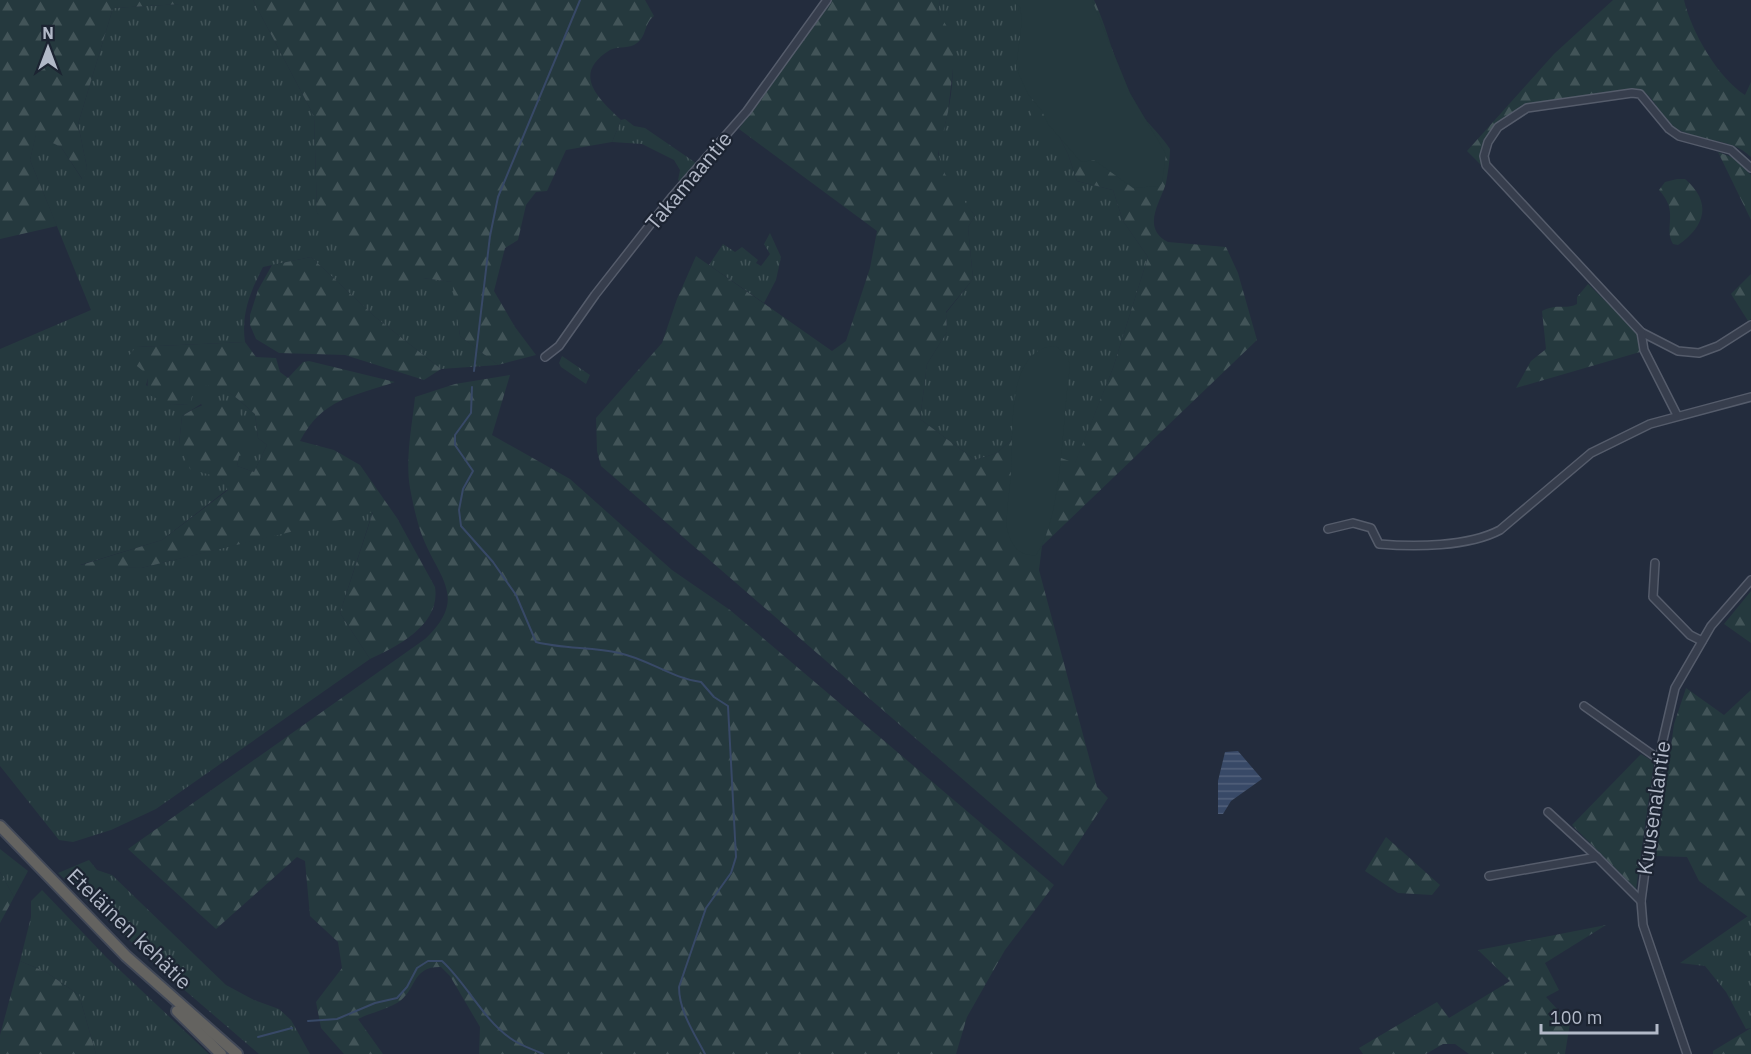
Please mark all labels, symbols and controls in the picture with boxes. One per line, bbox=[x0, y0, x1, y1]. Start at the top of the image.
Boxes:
north arrow bbox=[18, 18, 78, 78]
text: N bbox=[42, 23, 54, 43]
street label: Takamaantie bbox=[639, 125, 738, 236]
street label: Kuusenalantie bbox=[1630, 739, 1676, 877]
street label: Eteläinen kehätie bbox=[61, 862, 198, 995]
scale bar bbox=[1541, 997, 1656, 1035]
text: 100 m bbox=[1550, 1006, 1602, 1029]

